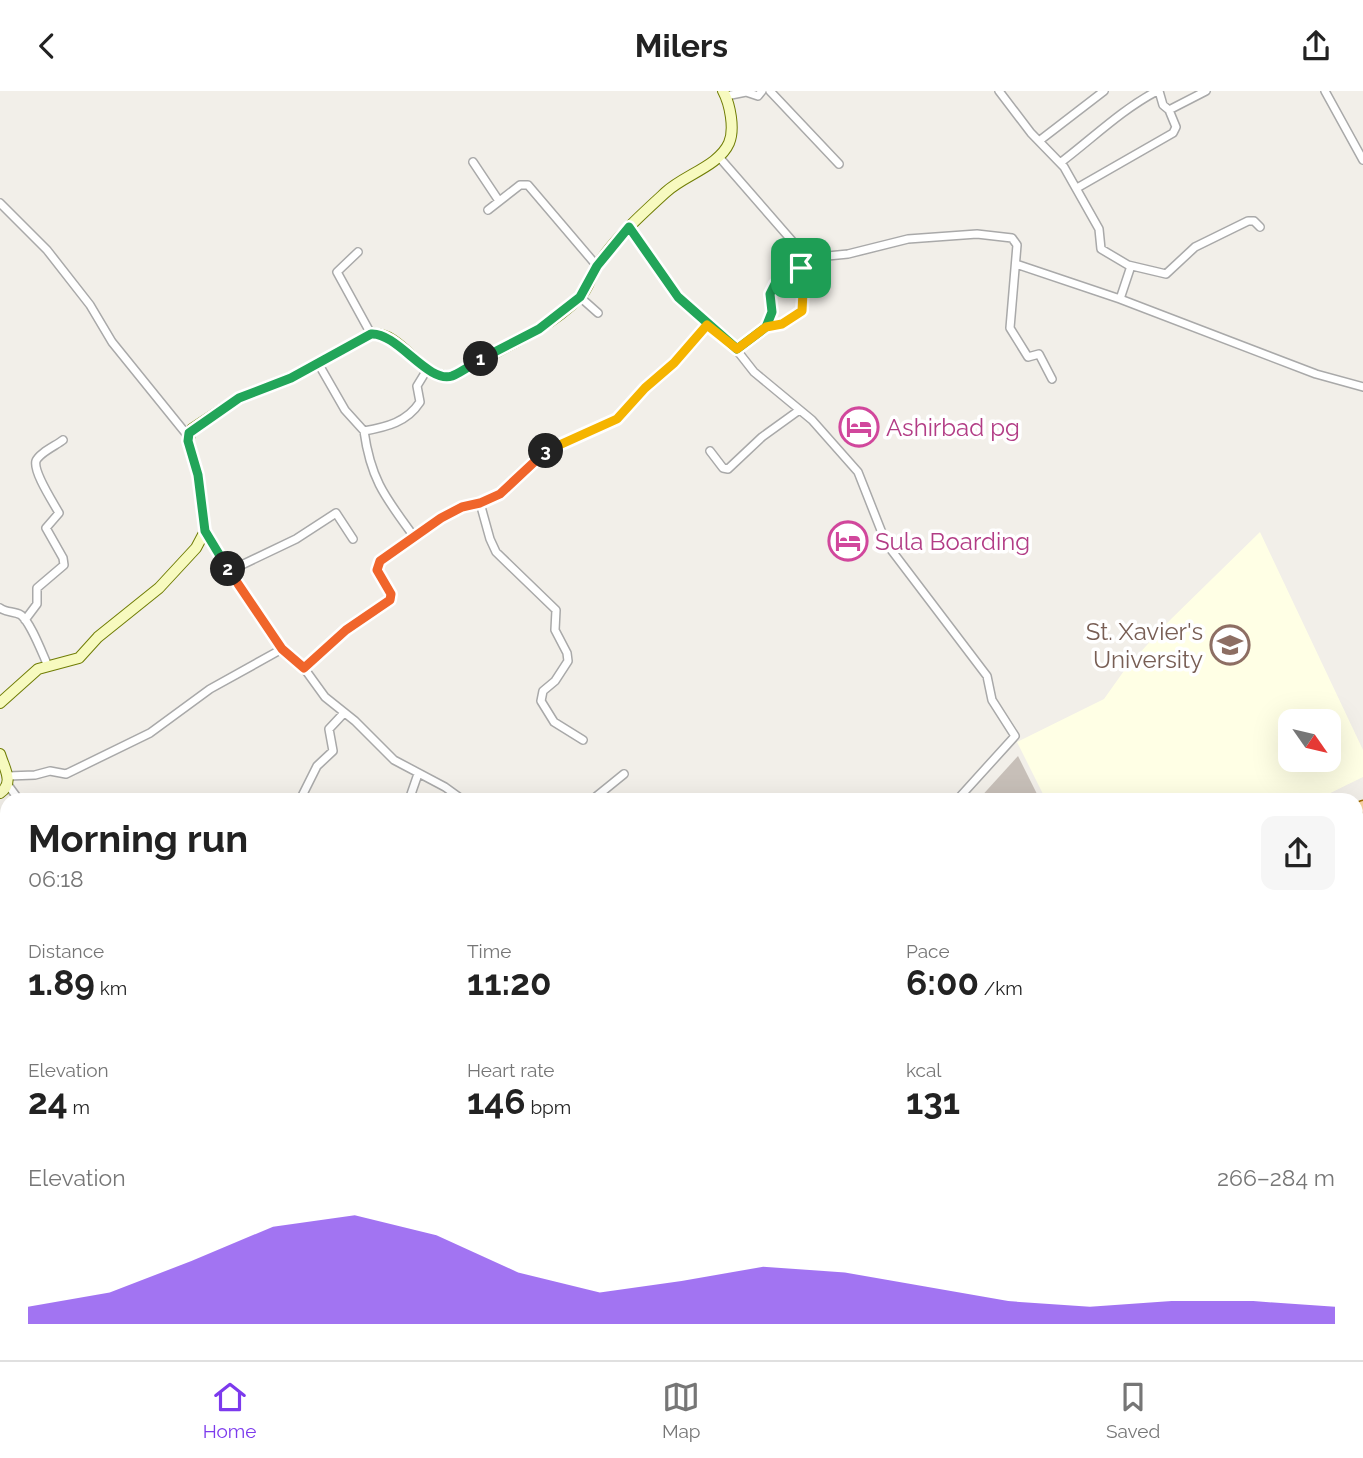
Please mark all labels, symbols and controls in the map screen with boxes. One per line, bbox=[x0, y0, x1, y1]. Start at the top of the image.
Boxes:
icon: back bbox=[28, 27, 66, 65]
text: Milers bbox=[635, 27, 728, 64]
icon: share bbox=[1297, 27, 1335, 65]
pin bbox=[771, 238, 831, 298]
icon: arrive bbox=[782, 249, 820, 287]
pin: 1 bbox=[463, 341, 498, 377]
text: 1 bbox=[476, 347, 485, 369]
hotel icon: Ashirbad pg bbox=[838, 406, 880, 448]
place label: Ashirbad pg bbox=[886, 413, 1020, 442]
pin: 3 bbox=[528, 433, 564, 469]
text: 3 bbox=[540, 439, 551, 461]
hotel icon: Sula Boarding bbox=[827, 520, 869, 562]
place label: Sula Boarding bbox=[875, 527, 1030, 556]
pin: 2 bbox=[210, 552, 246, 587]
text: 2 bbox=[222, 557, 233, 579]
place label: St. Xavier's University bbox=[1086, 617, 1203, 674]
school or university icon: St. Xavier's University bbox=[1209, 624, 1251, 666]
north arrow bbox=[1278, 709, 1340, 772]
map controls bbox=[1278, 709, 1341, 772]
text: Morning run bbox=[28, 816, 248, 861]
button: share bbox=[1261, 816, 1335, 890]
text: 06:18 bbox=[28, 865, 84, 892]
text: Distance bbox=[28, 940, 104, 962]
text: Time bbox=[467, 940, 511, 962]
text: Pace bbox=[906, 940, 950, 962]
text: 1.89 bbox=[28, 962, 95, 1003]
text: 11:20 bbox=[467, 962, 551, 1003]
text: 6:00 bbox=[906, 962, 979, 1003]
text: km bbox=[95, 977, 127, 999]
text: /km bbox=[979, 977, 1023, 999]
text: Elevation bbox=[28, 1059, 109, 1081]
text: Heart rate bbox=[467, 1059, 555, 1081]
text: kcal bbox=[906, 1059, 942, 1081]
text: 24 bbox=[28, 1081, 68, 1122]
text: 146 bbox=[467, 1081, 526, 1122]
text: 131 bbox=[906, 1081, 960, 1122]
text: m bbox=[68, 1096, 90, 1118]
text: bpm bbox=[526, 1096, 571, 1118]
text: Elevation bbox=[28, 1164, 126, 1191]
text: 266–284 m bbox=[1217, 1164, 1335, 1191]
tab: Home bbox=[203, 1378, 256, 1442]
tab: Map bbox=[662, 1378, 701, 1442]
tab: Saved bbox=[1106, 1378, 1160, 1442]

